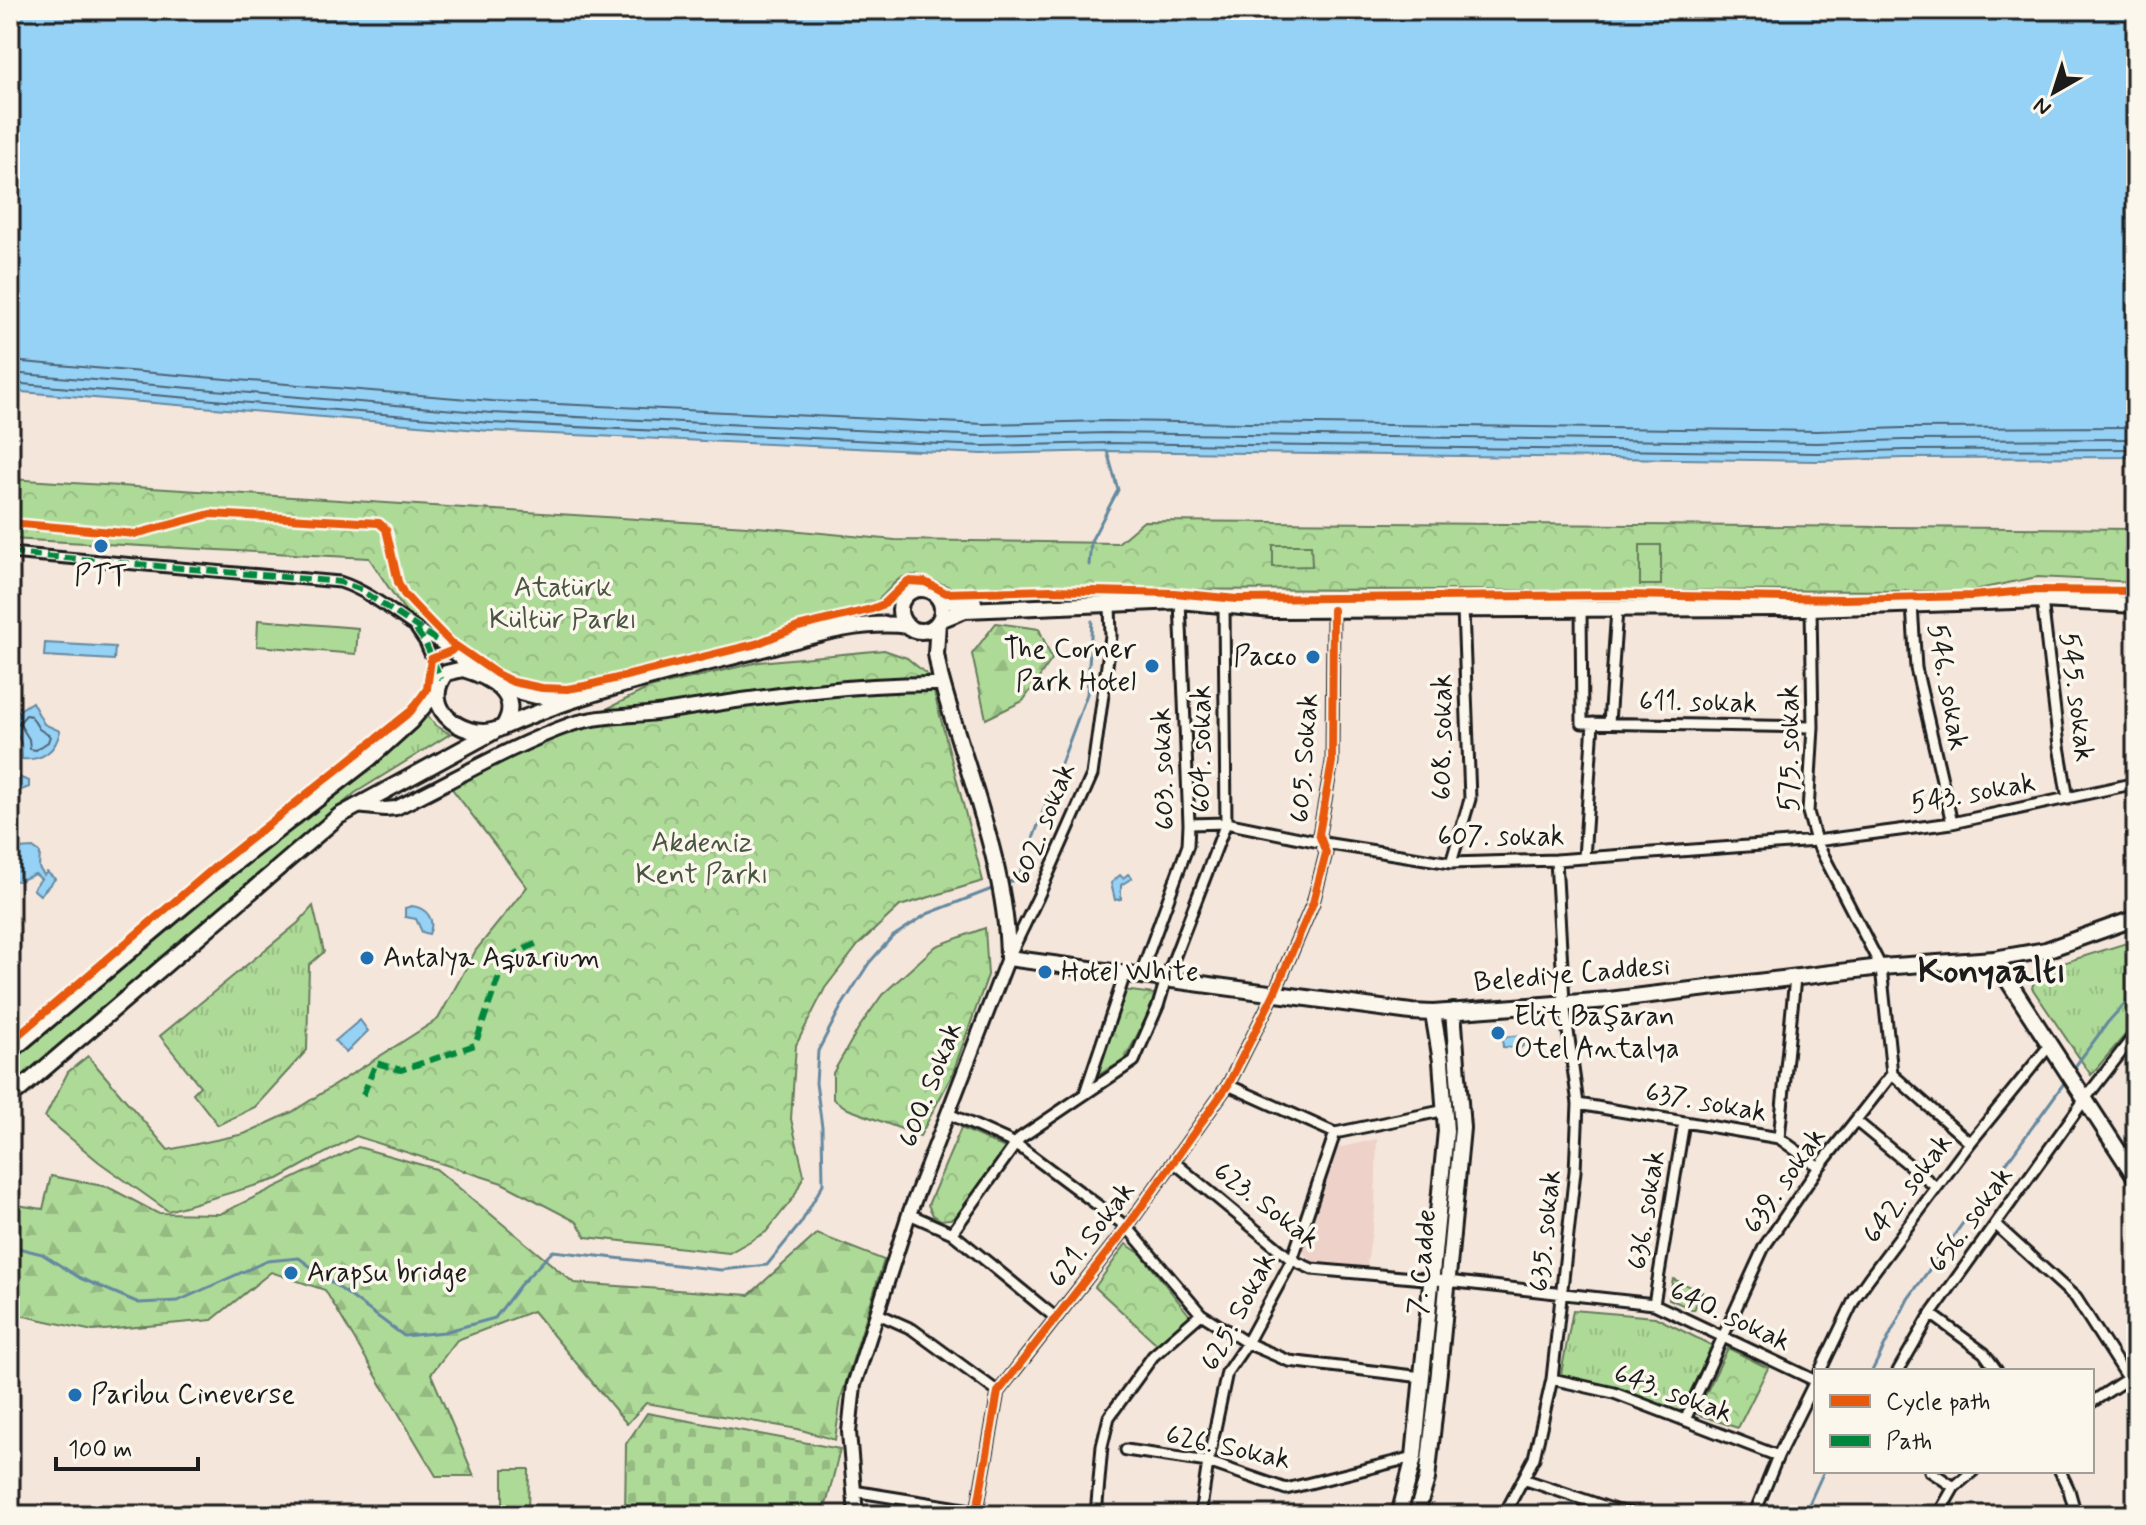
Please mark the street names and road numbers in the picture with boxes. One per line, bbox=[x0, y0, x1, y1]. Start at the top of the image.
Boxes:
street label: 546. sokak bbox=[1918, 621, 1976, 753]
street label: 545. sokak bbox=[2050, 630, 2102, 764]
street label: 608. sokak bbox=[1425, 674, 1462, 800]
street label: 611. sokak bbox=[1639, 683, 1758, 723]
street label: 575. sokak bbox=[1772, 684, 1809, 812]
street label: 604. sokak bbox=[1184, 685, 1221, 813]
street label: 605. Sokak bbox=[1282, 692, 1328, 824]
street label: 603. sokak bbox=[1143, 707, 1185, 831]
street label: 602. sokak bbox=[1003, 758, 1085, 890]
street label: 543. sokak bbox=[1908, 765, 2038, 823]
street label: 607. sokak bbox=[1437, 819, 1565, 856]
street label: Belediye Caddesi bbox=[1472, 948, 1672, 1002]
street label: 600. Sokak bbox=[890, 1017, 972, 1153]
street label: 637. sokak bbox=[1642, 1074, 1770, 1132]
street label: 639. sokak bbox=[1735, 1120, 1835, 1242]
street label: 642. sokak bbox=[1854, 1126, 1962, 1252]
street label: 636. sokak bbox=[1619, 1148, 1675, 1272]
street label: 623. Sokak bbox=[1205, 1154, 1327, 1258]
street label: 656. sokak bbox=[1920, 1159, 2022, 1281]
street label: 635. sokak bbox=[1521, 1168, 1571, 1294]
street label: 621. Sokak bbox=[1040, 1174, 1144, 1296]
street label: 7. Cadde bbox=[1400, 1208, 1446, 1316]
street label: 625. Sokak bbox=[1192, 1246, 1286, 1378]
street label: 640. sokak bbox=[1664, 1273, 1796, 1361]
street label: 643. sokak bbox=[1609, 1355, 1738, 1433]
street label: 626. Sokak bbox=[1162, 1417, 1294, 1479]

